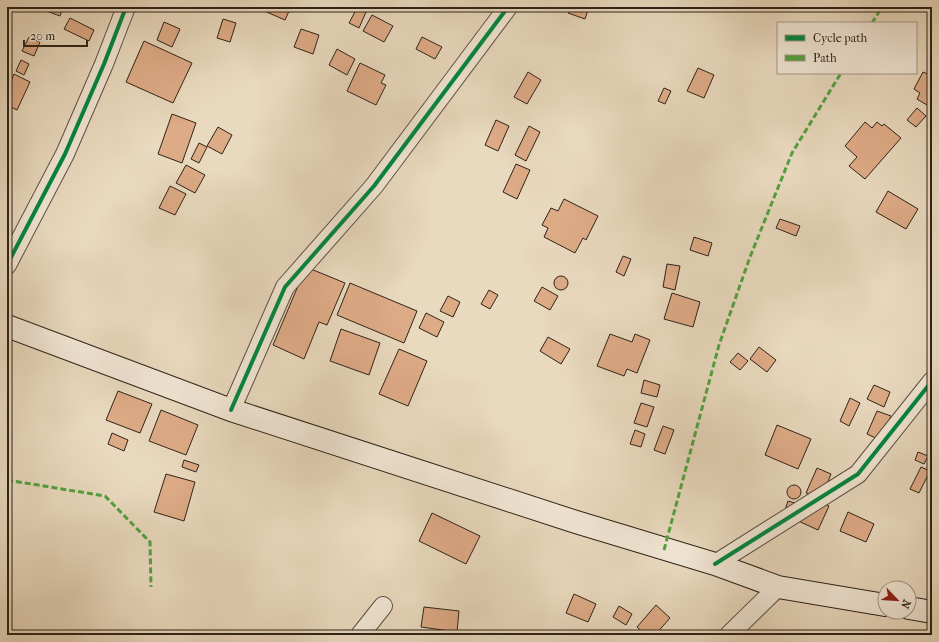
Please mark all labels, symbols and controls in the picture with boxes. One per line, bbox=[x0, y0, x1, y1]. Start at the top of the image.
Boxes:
scale bar bbox=[24, 22, 87, 48]
legend bbox=[777, 22, 917, 74]
text: 20 m bbox=[30, 29, 55, 43]
text: Cycle path bbox=[813, 31, 868, 45]
text: Path bbox=[813, 51, 837, 65]
north arrow bbox=[877, 580, 917, 620]
text: N bbox=[898, 597, 913, 611]

